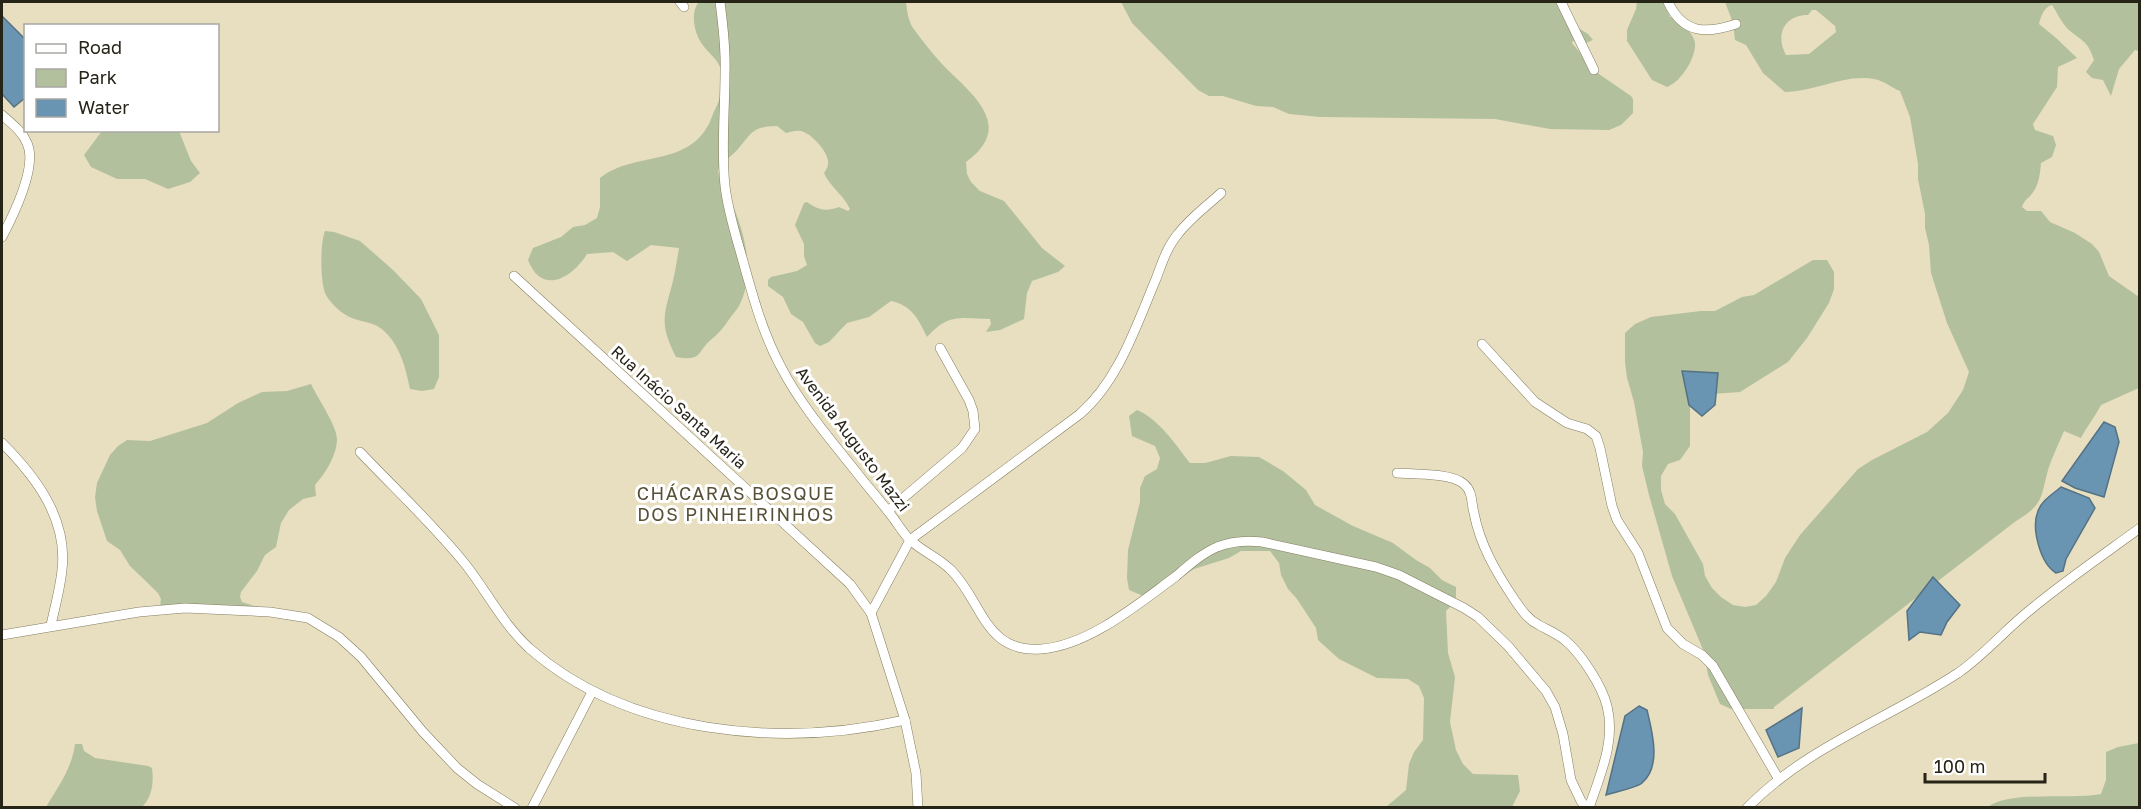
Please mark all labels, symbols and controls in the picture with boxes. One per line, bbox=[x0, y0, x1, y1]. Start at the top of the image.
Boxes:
legend bbox=[24, 24, 219, 132]
text: Road bbox=[78, 36, 122, 58]
text: Park bbox=[78, 66, 117, 88]
text: Water bbox=[78, 96, 129, 118]
street label: Rua Inácio Santa Maria bbox=[607, 341, 751, 473]
street label: Avenida Augusto Mazzi bbox=[792, 363, 914, 515]
district label: CHÁCARAS BOSQUE DOS PINHEIRINHOS bbox=[637, 482, 835, 525]
scale bar bbox=[1925, 746, 2045, 784]
text: 100 m bbox=[1934, 755, 1985, 777]

